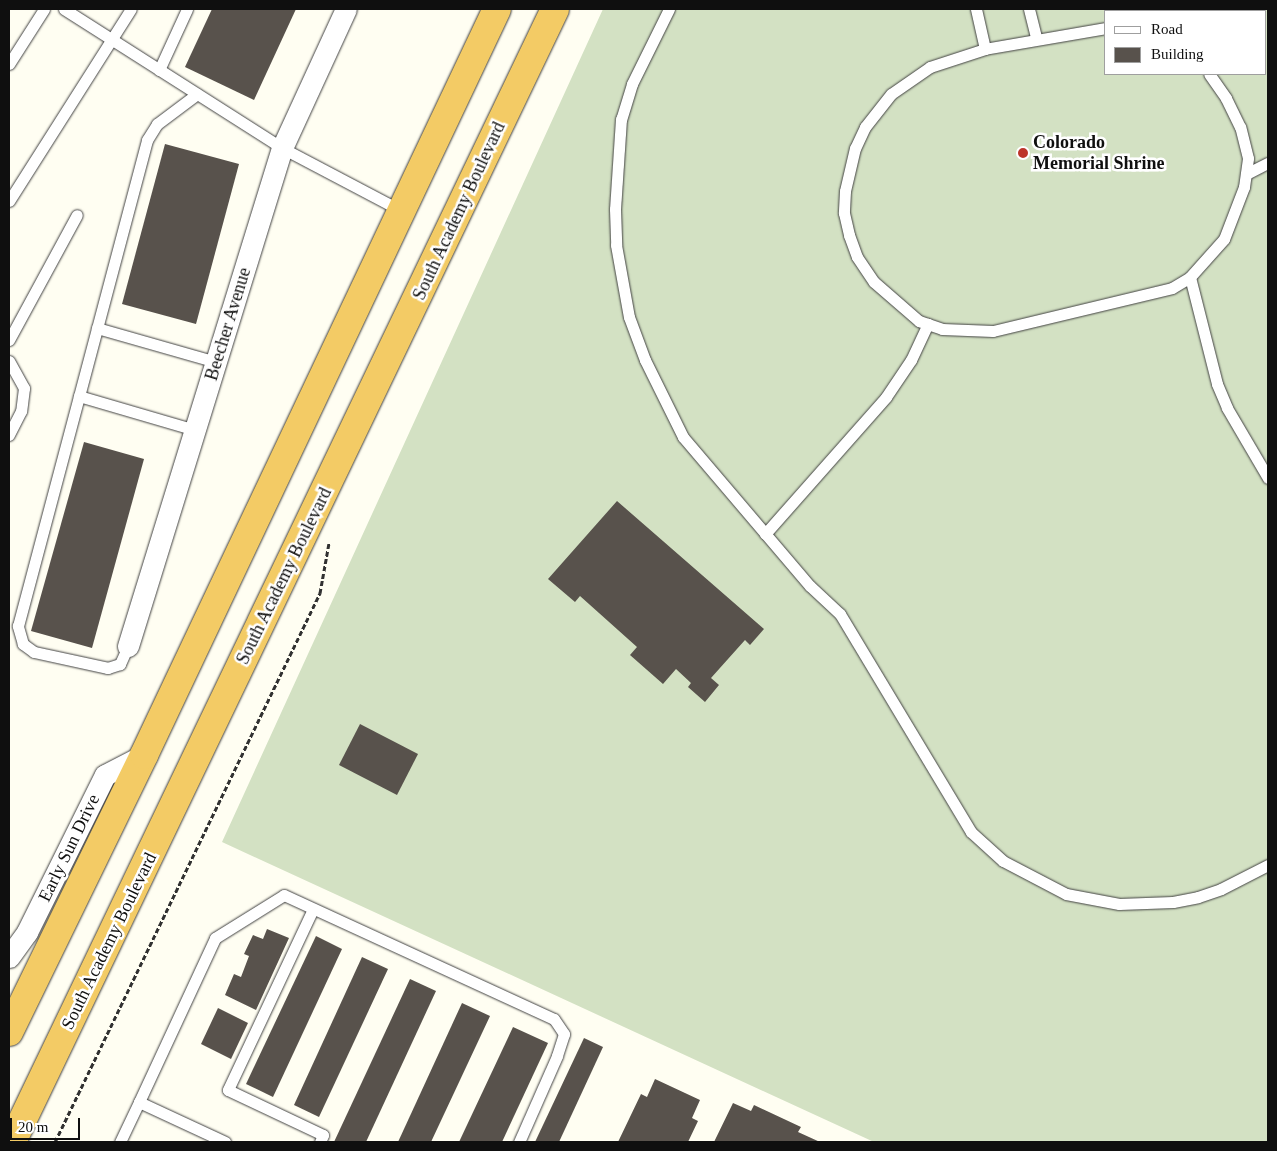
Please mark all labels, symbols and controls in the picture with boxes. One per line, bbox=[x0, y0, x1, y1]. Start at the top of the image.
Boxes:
legend bbox=[1104, 10, 1267, 75]
text: Road bbox=[1151, 21, 1183, 37]
text: Building bbox=[1151, 46, 1204, 62]
street label: South Academy Boulevard bbox=[408, 118, 510, 304]
place label: Colorado Memorial Shrine bbox=[1033, 132, 1164, 174]
marker: Colorado Memorial Shrine bbox=[1017, 147, 1029, 159]
street label: Beecher Avenue bbox=[200, 264, 256, 384]
street label: South Academy Boulevard bbox=[232, 484, 336, 668]
street label: Early Sun Drive bbox=[34, 791, 104, 905]
street label: South Academy Boulevard bbox=[57, 849, 161, 1033]
scale bar bbox=[12, 1108, 82, 1140]
text: 20 m bbox=[18, 1119, 48, 1135]

